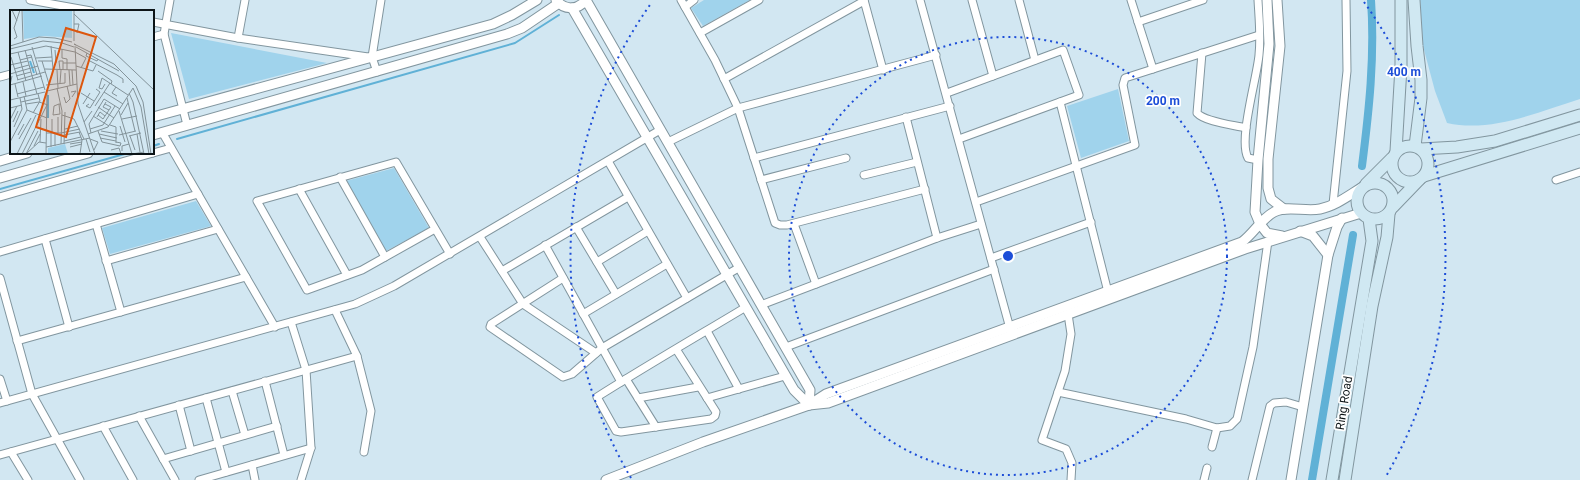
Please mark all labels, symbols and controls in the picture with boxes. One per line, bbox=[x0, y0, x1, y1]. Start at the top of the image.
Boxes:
inset map bbox=[10, 10, 154, 154]
text: 400 m bbox=[1387, 65, 1421, 79]
text: 200 m bbox=[1146, 94, 1180, 108]
centre of rings bbox=[1001, 249, 1015, 263]
street label: Ring Road bbox=[1333, 375, 1355, 431]

